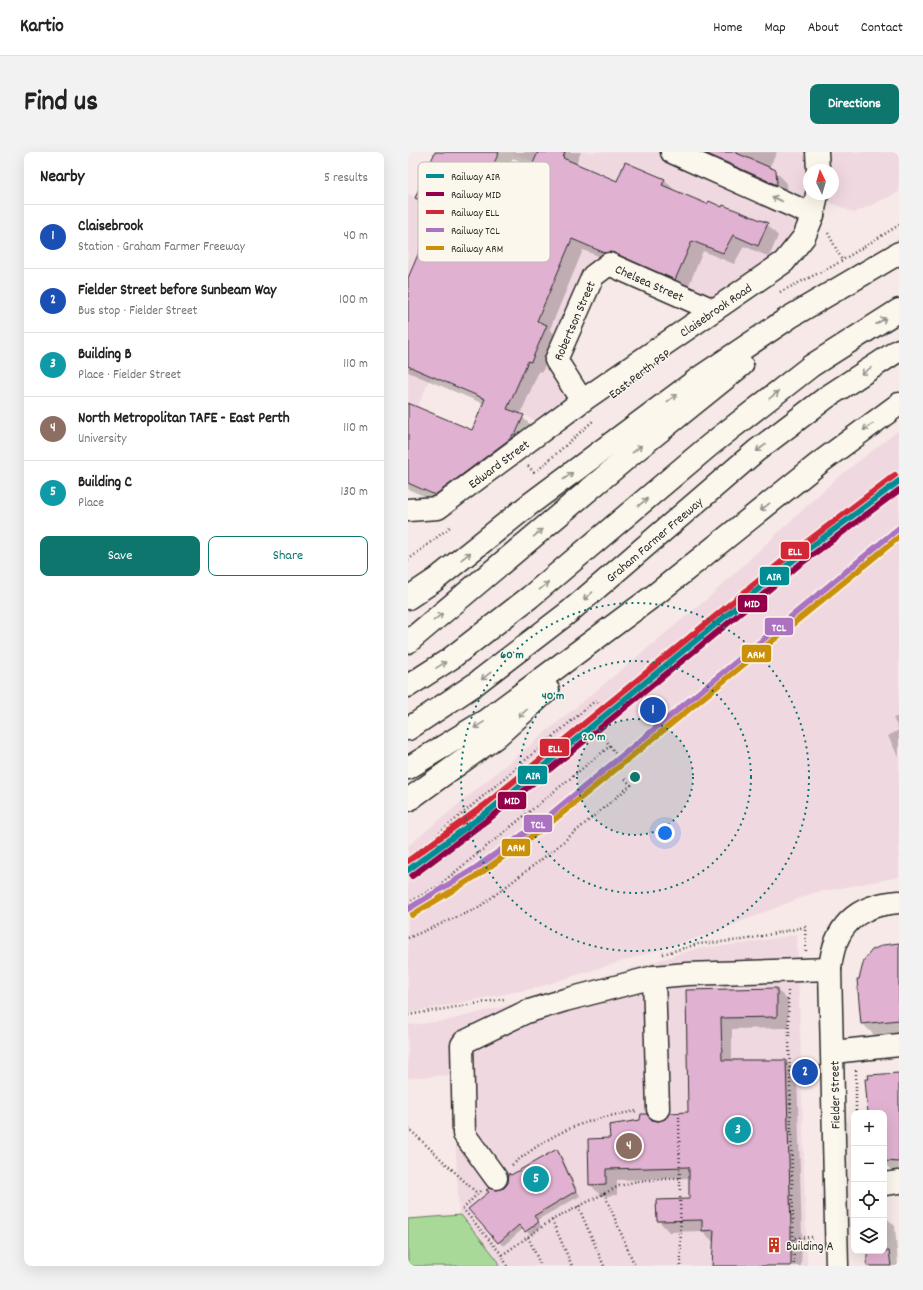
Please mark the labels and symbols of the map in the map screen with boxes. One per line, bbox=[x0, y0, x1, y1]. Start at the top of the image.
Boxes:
legend bbox=[418, 162, 550, 262]
north arrow bbox=[803, 164, 839, 200]
text: Railway AIR bbox=[451, 170, 500, 186]
text: Railway MID bbox=[451, 188, 501, 204]
one-way arrow bbox=[771, 195, 783, 202]
text: Railway ELL bbox=[451, 206, 500, 222]
text: Railway TCL bbox=[451, 224, 500, 240]
text: Railway ARM bbox=[451, 242, 503, 258]
street label: Chelsea Street bbox=[612, 261, 686, 308]
street label: Robertson Street bbox=[550, 278, 602, 364]
street label: Claisebrook Road bbox=[676, 280, 756, 343]
one-way arrow bbox=[875, 317, 887, 325]
street label: East Perth PSP bbox=[606, 345, 675, 405]
one-way arrow bbox=[861, 367, 872, 375]
one-way arrow bbox=[768, 391, 779, 399]
one-way arrow bbox=[666, 394, 677, 402]
one-way arrow bbox=[862, 423, 873, 432]
street label: Edward Street bbox=[465, 436, 534, 494]
one-way arrow bbox=[756, 443, 767, 452]
one-way arrow bbox=[631, 445, 642, 454]
one-way arrow bbox=[562, 472, 573, 480]
street label: Graham Farmer Freeway bbox=[603, 493, 709, 588]
one-way arrow bbox=[637, 497, 648, 506]
one-way arrow bbox=[759, 502, 770, 511]
one-way arrow bbox=[532, 529, 543, 538]
line badge: ELL bbox=[780, 541, 810, 560]
text: ELL bbox=[788, 545, 802, 561]
one-way arrow bbox=[460, 552, 471, 561]
line badge: AIR bbox=[759, 566, 790, 586]
text: AIR bbox=[767, 570, 782, 586]
one-way arrow bbox=[538, 581, 549, 590]
one-way arrow bbox=[583, 591, 593, 600]
line badge: MID bbox=[737, 594, 768, 613]
text: MID bbox=[744, 597, 760, 613]
one-way arrow bbox=[433, 613, 444, 621]
line badge: TCL bbox=[764, 617, 794, 636]
text: TCL bbox=[772, 621, 787, 637]
line badge: ARM bbox=[741, 644, 772, 663]
text: 60 m bbox=[500, 647, 524, 664]
text: ARM bbox=[747, 648, 765, 664]
one-way arrow bbox=[435, 661, 447, 669]
one-way arrow bbox=[480, 672, 491, 680]
text: 40 m bbox=[542, 688, 564, 705]
pin: 1 bbox=[640, 695, 666, 725]
one-way arrow bbox=[518, 708, 528, 717]
one-way arrow bbox=[473, 722, 485, 730]
text: 20 m bbox=[583, 729, 605, 746]
line badge: ELL bbox=[539, 738, 570, 757]
text: ELL bbox=[548, 742, 562, 758]
line badge: AIR bbox=[517, 765, 548, 785]
text: AIR bbox=[526, 769, 541, 785]
centre of rings bbox=[628, 770, 642, 784]
line badge: MID bbox=[497, 791, 527, 810]
text: MID bbox=[504, 794, 520, 810]
line badge: TCL bbox=[523, 814, 553, 833]
text: TCL bbox=[531, 818, 546, 834]
your location bbox=[655, 823, 675, 843]
line badge: ARM bbox=[501, 838, 531, 857]
text: ARM bbox=[507, 841, 525, 857]
pin: 2 bbox=[792, 1057, 818, 1087]
street label: Fielder Street bbox=[826, 1060, 847, 1129]
pin: 3 bbox=[725, 1115, 751, 1145]
pin: 4 bbox=[616, 1131, 642, 1161]
pin: 5 bbox=[523, 1164, 549, 1194]
building icon: Building A bbox=[765, 1236, 783, 1254]
place label: Building A bbox=[786, 1238, 834, 1257]

